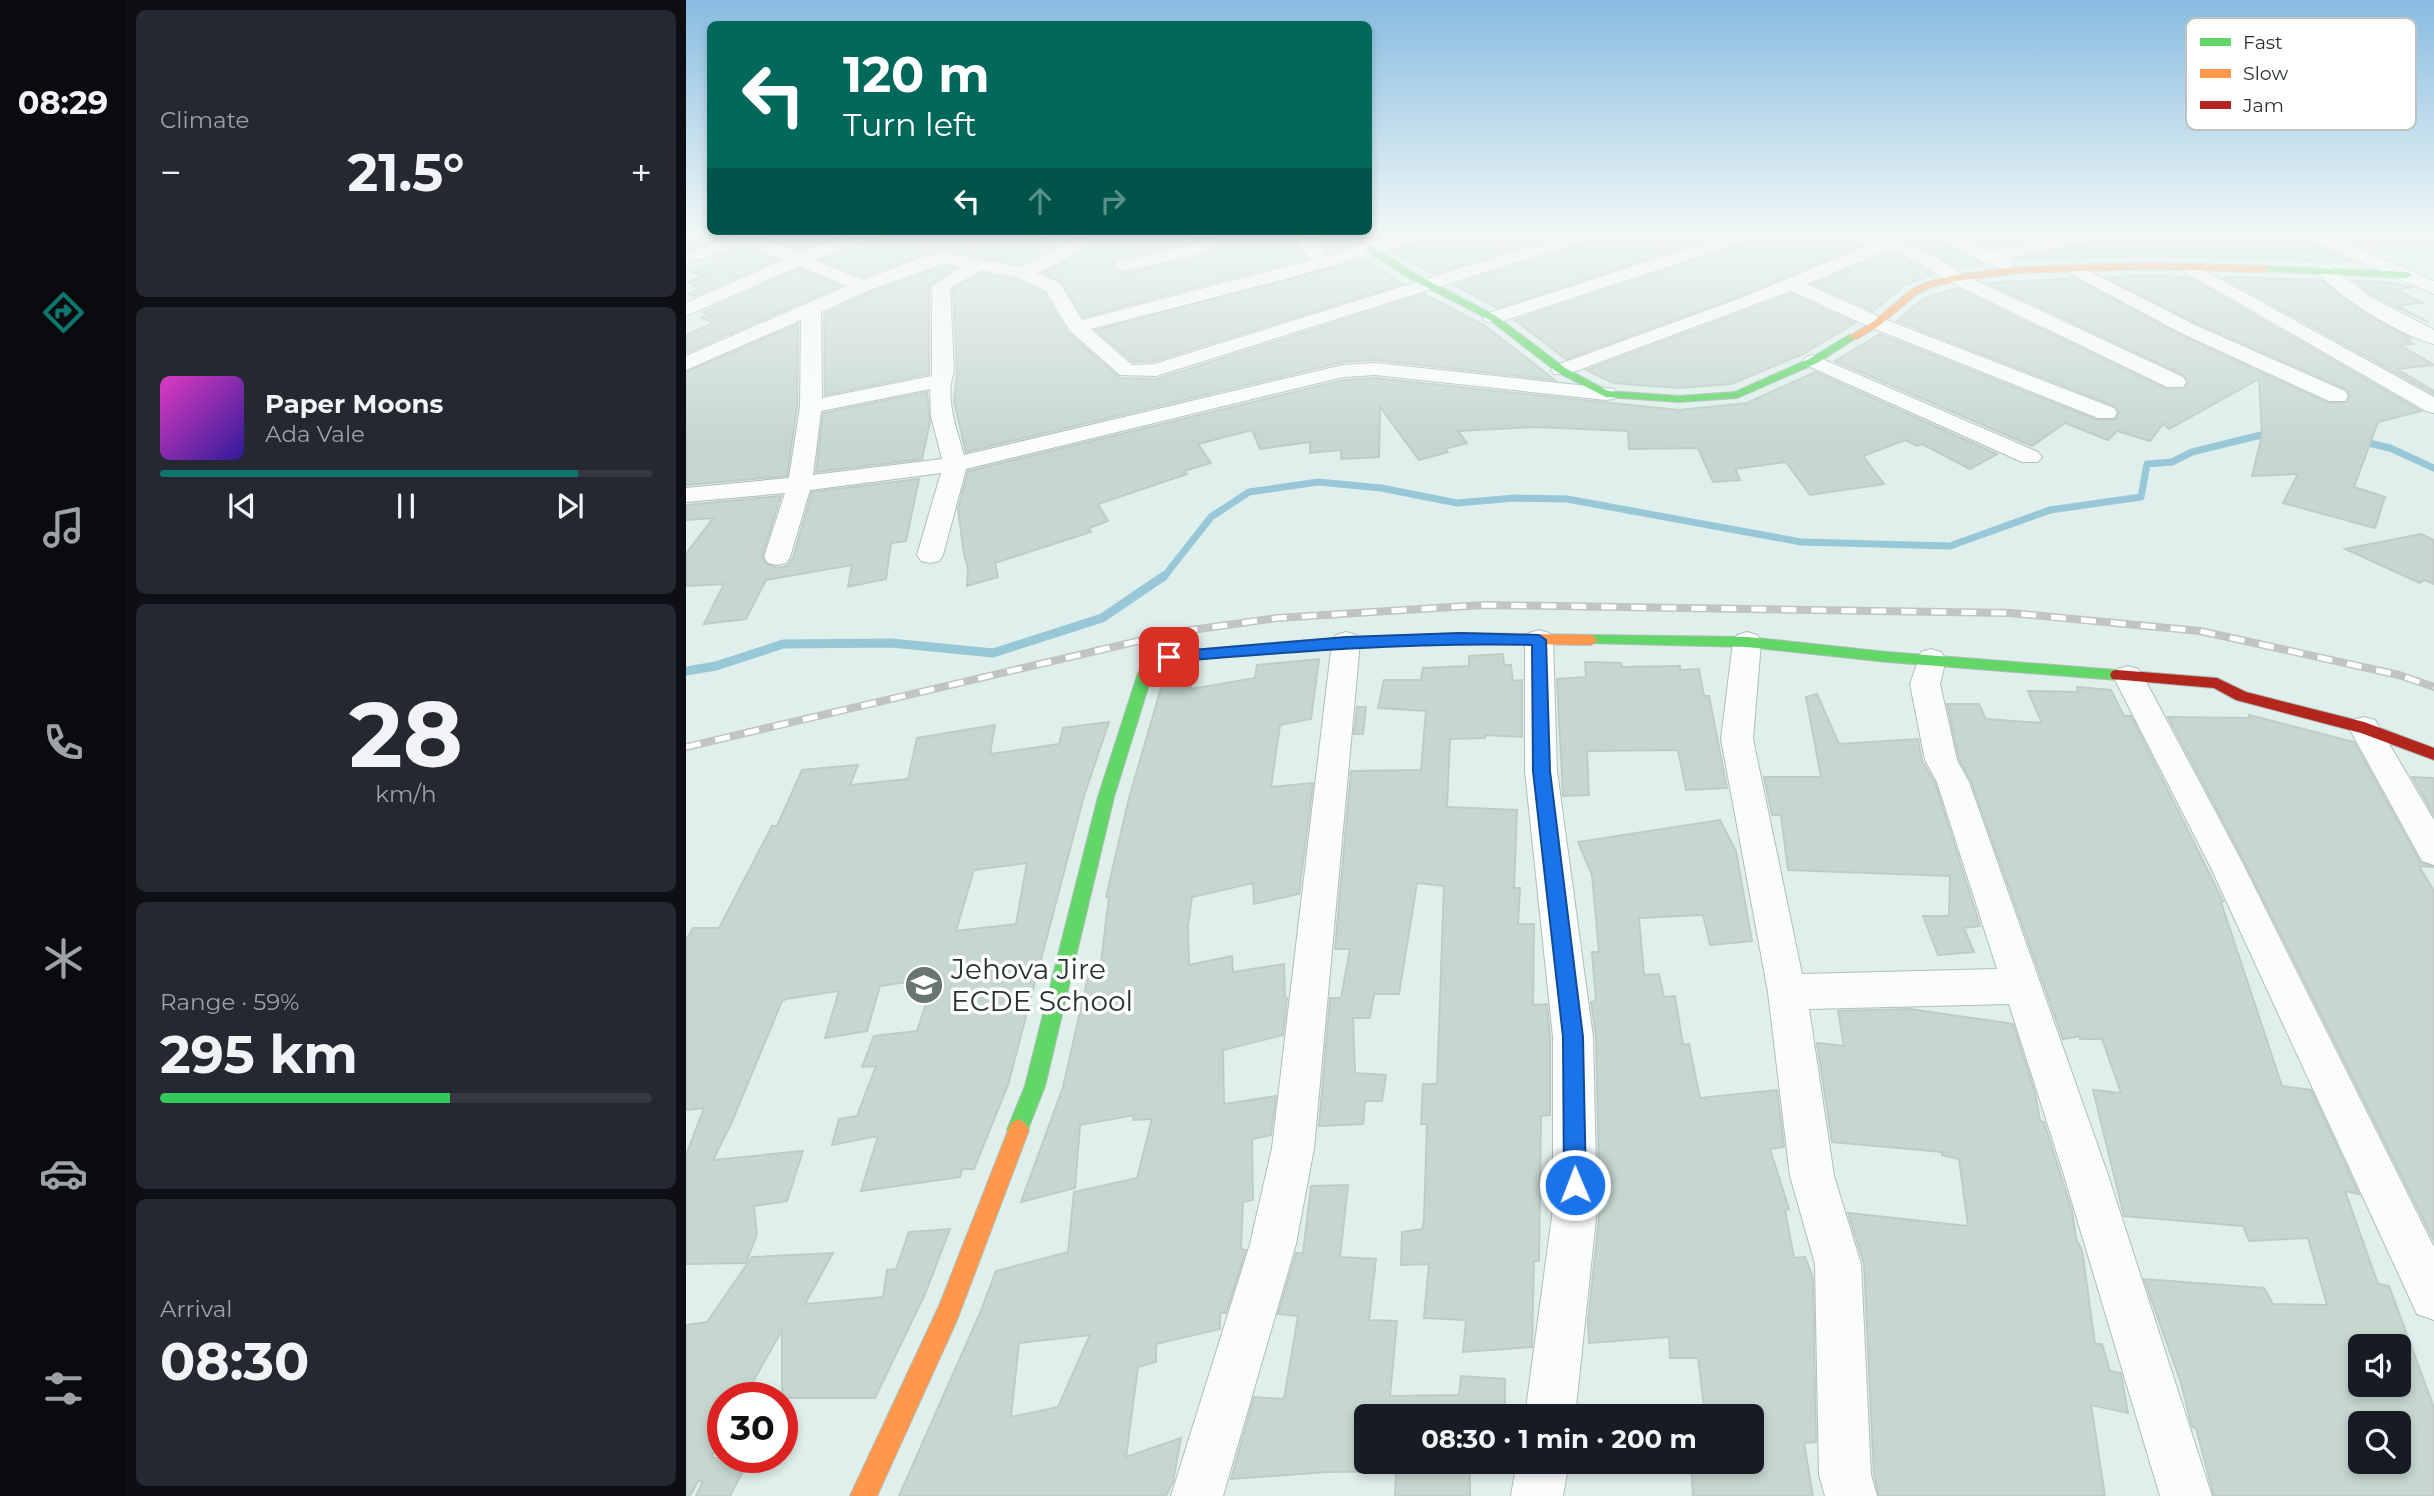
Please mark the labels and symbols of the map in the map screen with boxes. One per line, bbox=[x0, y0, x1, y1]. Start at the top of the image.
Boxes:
legend bbox=[2186, 18, 2416, 130]
text: Fast bbox=[2243, 31, 2283, 54]
text: Slow bbox=[2243, 62, 2288, 85]
text: Jam bbox=[2242, 94, 2284, 117]
pin bbox=[1139, 627, 1199, 687]
place label: Jehova Jire ECDE School bbox=[950, 952, 1133, 1018]
school or university icon: Jehova Jire ECDE School bbox=[903, 964, 945, 1006]
position arrow bbox=[1538, 1148, 1612, 1222]
speed limit sign: 30 bbox=[707, 1382, 798, 1473]

